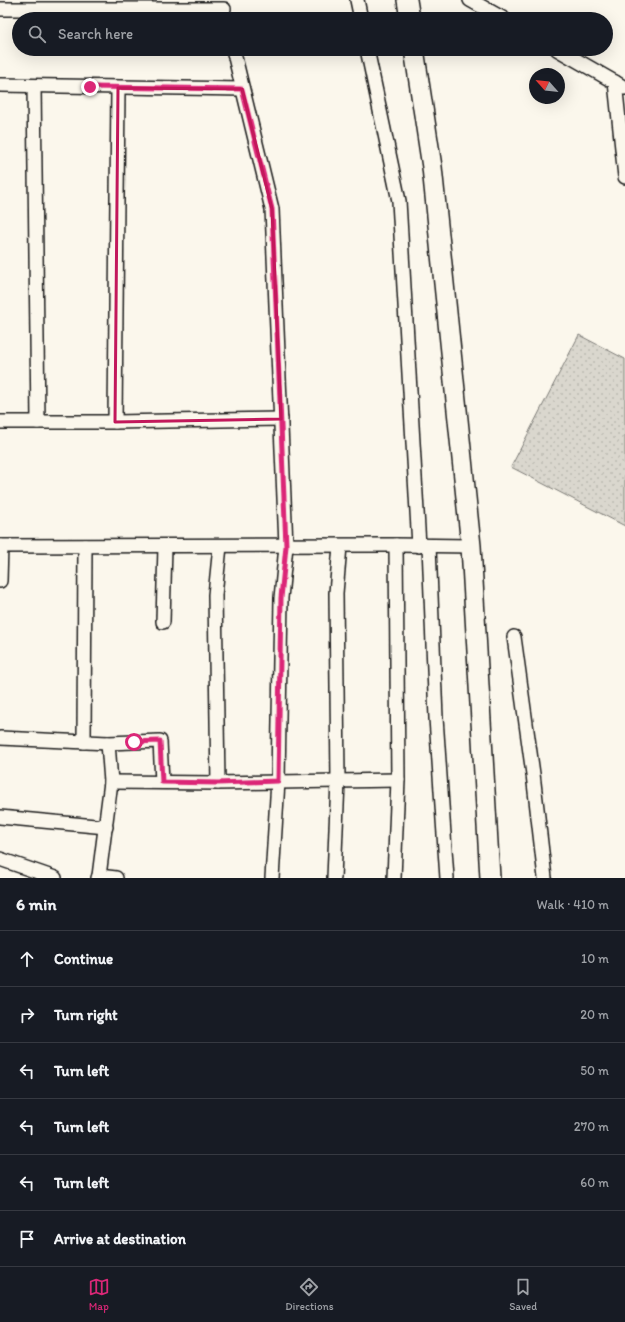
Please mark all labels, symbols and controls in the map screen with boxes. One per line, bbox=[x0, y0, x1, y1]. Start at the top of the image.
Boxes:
search box bbox=[12, 12, 613, 56]
icon: search bbox=[26, 23, 48, 45]
text: Search here bbox=[58, 25, 133, 43]
north arrow bbox=[529, 68, 565, 104]
route end bbox=[81, 78, 99, 96]
route start bbox=[125, 733, 143, 751]
text: 6 min bbox=[16, 894, 57, 914]
text: Walk · 410 m bbox=[537, 897, 609, 912]
icon: ahead bbox=[16, 948, 38, 970]
text: Continue bbox=[54, 950, 113, 968]
text: 10 m bbox=[581, 951, 609, 966]
icon: right bbox=[16, 1004, 38, 1026]
text: Turn right bbox=[54, 1006, 118, 1024]
text: 20 m bbox=[580, 1007, 609, 1022]
icon: left bbox=[16, 1060, 38, 1082]
text: Turn left bbox=[54, 1062, 109, 1080]
text: 50 m bbox=[580, 1063, 609, 1078]
icon: left bbox=[16, 1116, 38, 1138]
text: Turn left bbox=[54, 1118, 109, 1136]
text: 270 m bbox=[574, 1119, 609, 1134]
icon: left bbox=[16, 1172, 38, 1194]
text: Turn left bbox=[54, 1174, 109, 1192]
text: 60 m bbox=[580, 1175, 609, 1190]
icon: arrive bbox=[16, 1228, 38, 1250]
text: Arrive at destination bbox=[54, 1230, 186, 1248]
tab: Map bbox=[88, 1276, 110, 1313]
tab: Directions bbox=[285, 1276, 334, 1313]
tab: Saved bbox=[509, 1276, 537, 1313]

